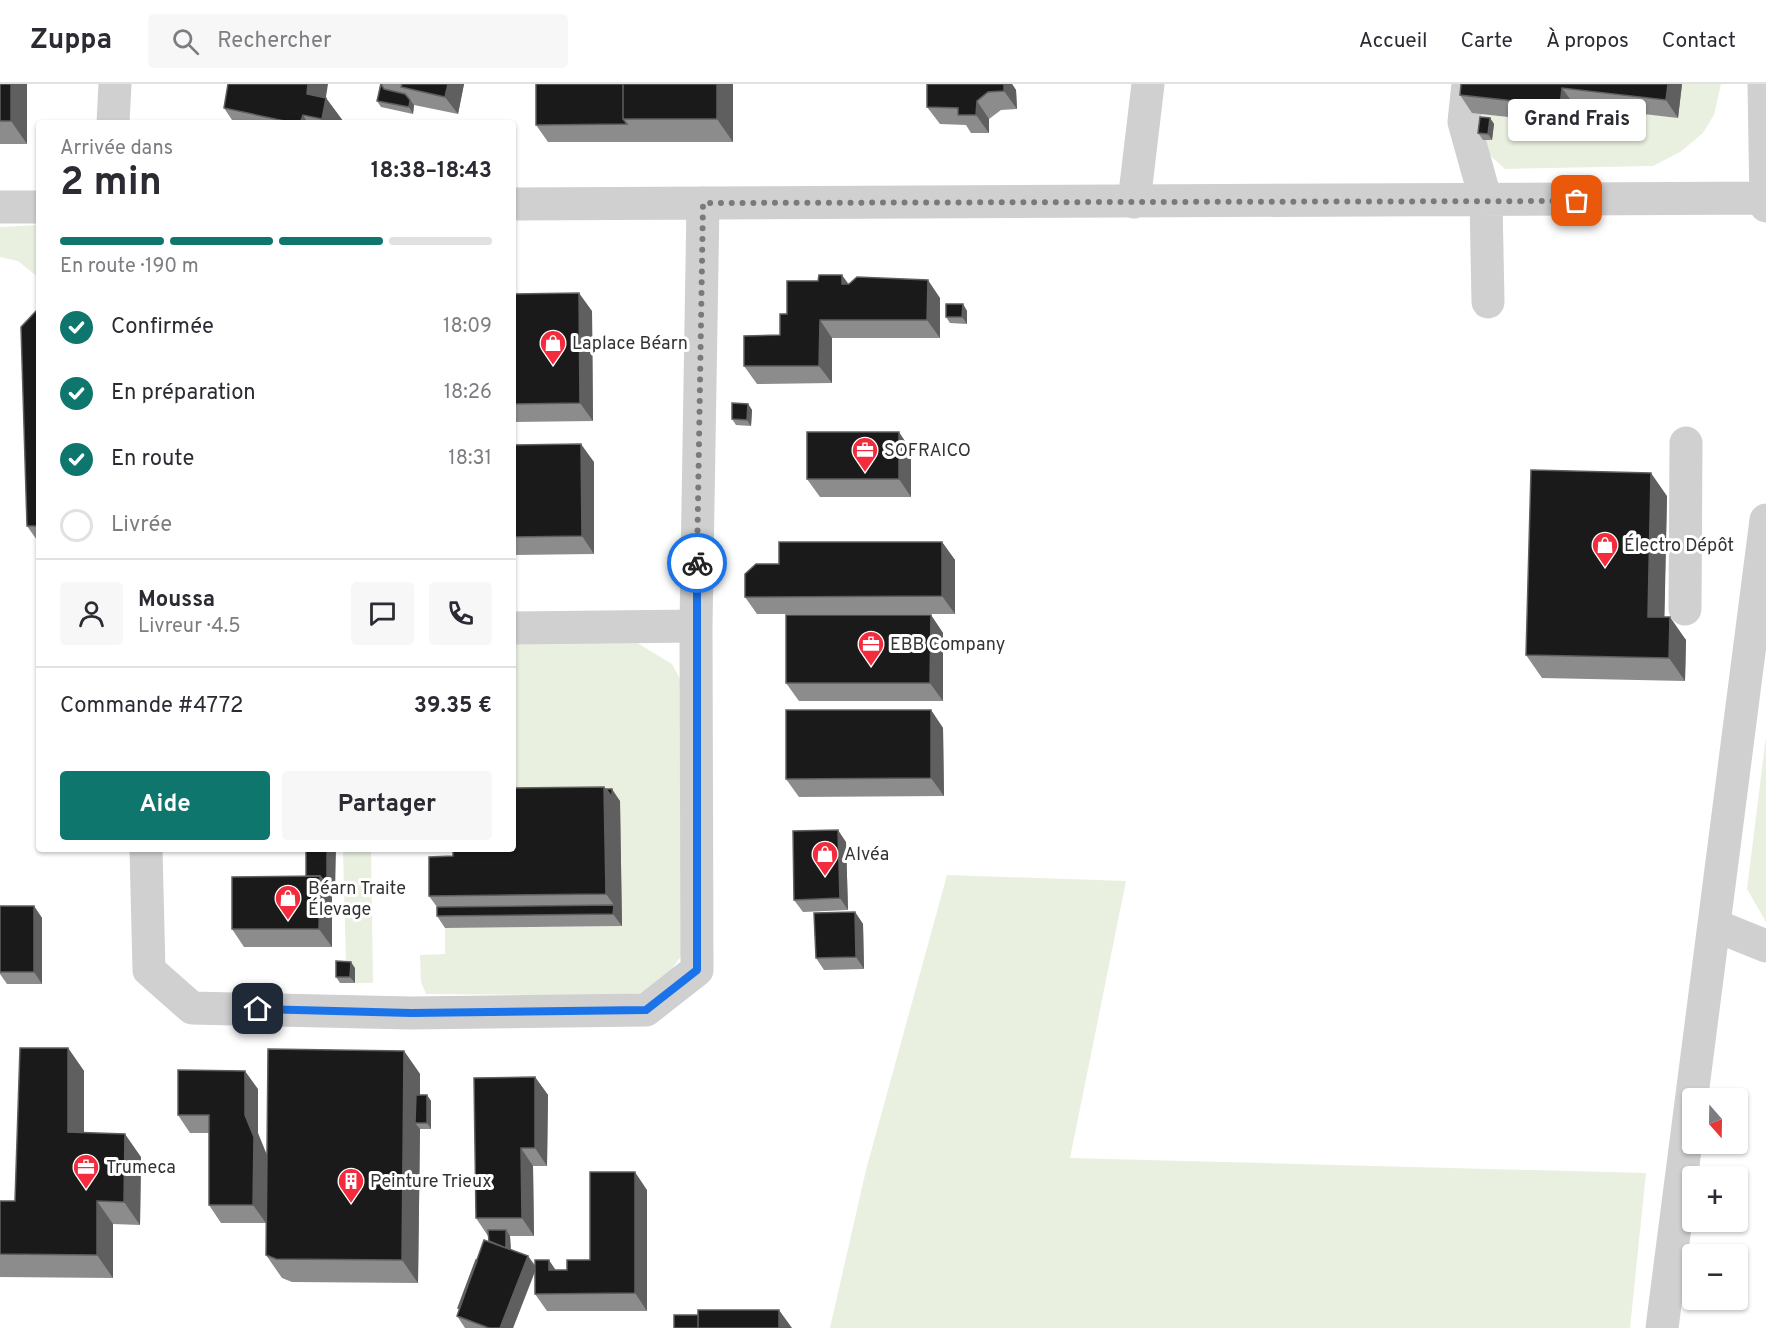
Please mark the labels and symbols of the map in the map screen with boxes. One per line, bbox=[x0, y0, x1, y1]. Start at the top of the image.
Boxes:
callout: Grand Frais bbox=[1508, 99, 1646, 141]
pin bbox=[1551, 175, 1602, 226]
shop icon: Laplace Béarn bbox=[538, 328, 568, 366]
place label: Laplace Béarn bbox=[572, 333, 688, 356]
office icon: SOFRAICO bbox=[850, 435, 880, 473]
place label: SOFRAICO bbox=[884, 440, 971, 463]
shop icon: Électro Dépôt bbox=[1590, 530, 1620, 568]
courier bbox=[667, 533, 727, 593]
place label: Électro Dépôt bbox=[1624, 533, 1734, 558]
office icon: EBB Company bbox=[856, 629, 886, 667]
place label: EBB Company bbox=[890, 634, 1005, 657]
shop icon: Alvéa bbox=[810, 839, 840, 877]
place label: Alvéa bbox=[844, 844, 889, 867]
place label: Béarn Traite Élevage bbox=[308, 878, 406, 922]
shop icon: Béarn Traite Élevage bbox=[273, 883, 303, 921]
pin bbox=[232, 983, 283, 1034]
north arrow bbox=[1682, 1088, 1748, 1154]
office icon: Trumeca bbox=[71, 1152, 101, 1190]
place label: Trumeca bbox=[106, 1157, 176, 1180]
building icon: Peinture Trieux bbox=[336, 1166, 366, 1204]
place label: Peinture Trieux bbox=[370, 1171, 492, 1194]

